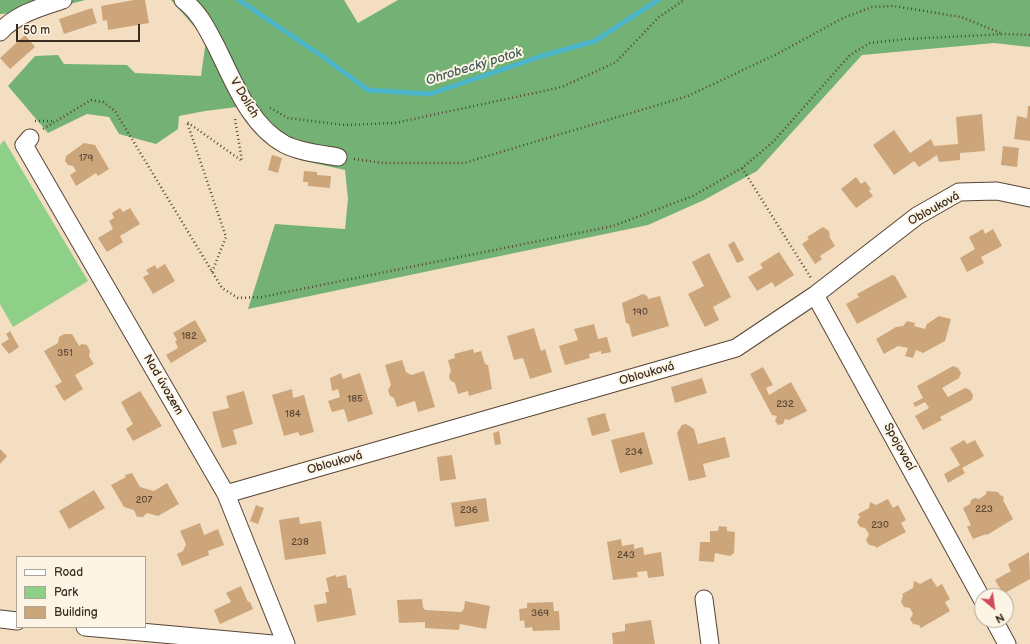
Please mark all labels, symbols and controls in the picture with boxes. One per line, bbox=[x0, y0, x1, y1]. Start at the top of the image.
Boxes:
scale bar bbox=[18, 16, 142, 42]
text: 50 m bbox=[23, 23, 50, 38]
water label: Ohrobecký potok bbox=[424, 45, 524, 89]
street label: V Dolích bbox=[226, 75, 262, 121]
house number: 179 bbox=[79, 152, 93, 164]
street label: Oblouková bbox=[906, 189, 962, 229]
house number: 190 bbox=[632, 306, 648, 318]
house number: 182 bbox=[181, 330, 197, 342]
house number: 351 bbox=[57, 347, 73, 359]
street label: Nad úvozem bbox=[140, 352, 186, 418]
street label: Oblouková bbox=[618, 359, 676, 389]
house number: 185 bbox=[347, 393, 363, 405]
house number: 232 bbox=[776, 398, 794, 410]
house number: 184 bbox=[285, 408, 301, 420]
street label: Spojovací bbox=[880, 421, 918, 473]
house number: 234 bbox=[625, 446, 643, 458]
street label: Oblouková bbox=[306, 448, 364, 478]
house number: 207 bbox=[136, 494, 152, 506]
house number: 223 bbox=[975, 503, 993, 515]
house number: 236 bbox=[460, 504, 478, 516]
house number: 230 bbox=[871, 519, 889, 531]
house number: 238 bbox=[291, 536, 309, 548]
house number: 243 bbox=[617, 549, 635, 561]
legend bbox=[16, 556, 146, 628]
text: Road bbox=[54, 565, 83, 580]
text: Park bbox=[54, 585, 78, 600]
north arrow bbox=[974, 588, 1014, 628]
text: Building bbox=[54, 605, 98, 620]
house number: 369 bbox=[531, 607, 549, 619]
text: N bbox=[993, 610, 1006, 626]

